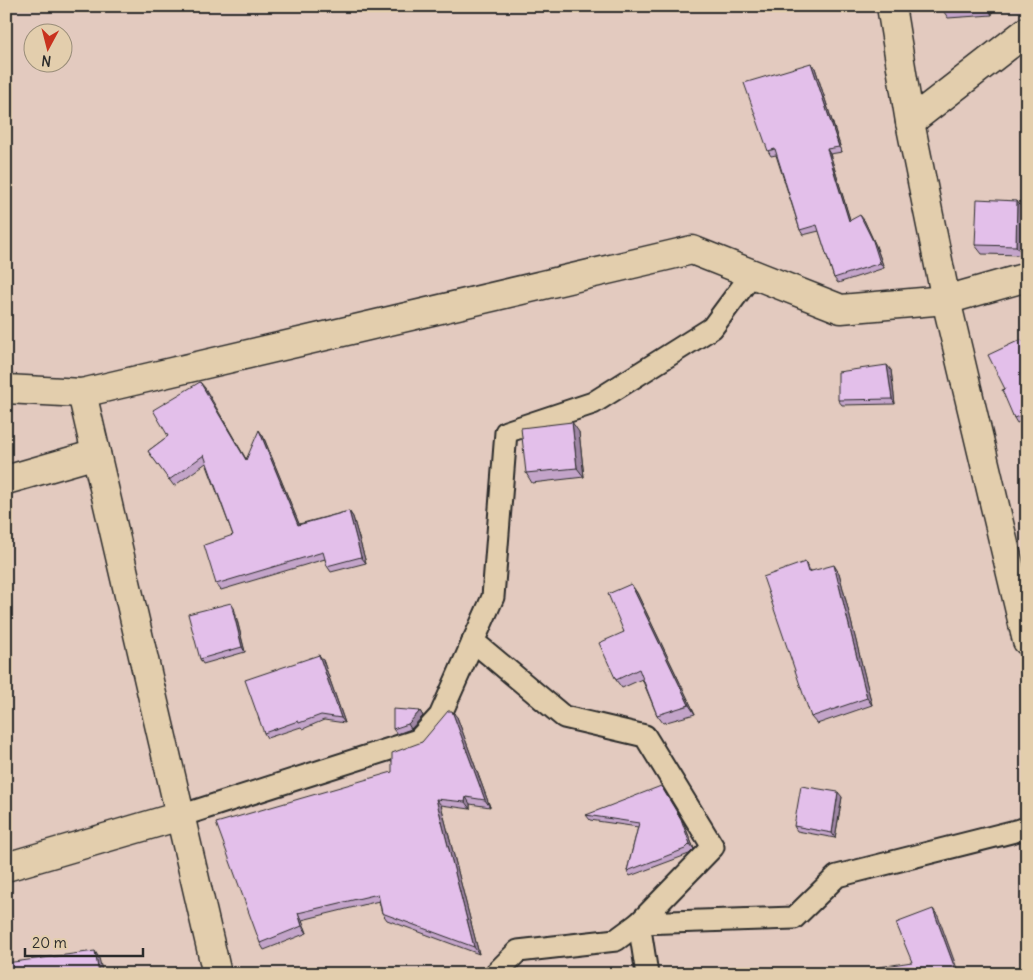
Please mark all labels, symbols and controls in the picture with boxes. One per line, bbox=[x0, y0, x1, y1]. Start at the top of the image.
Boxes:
north arrow bbox=[22, 22, 72, 72]
text: N bbox=[41, 51, 52, 70]
scale bar bbox=[25, 925, 142, 957]
text: 20 m bbox=[32, 933, 67, 952]

